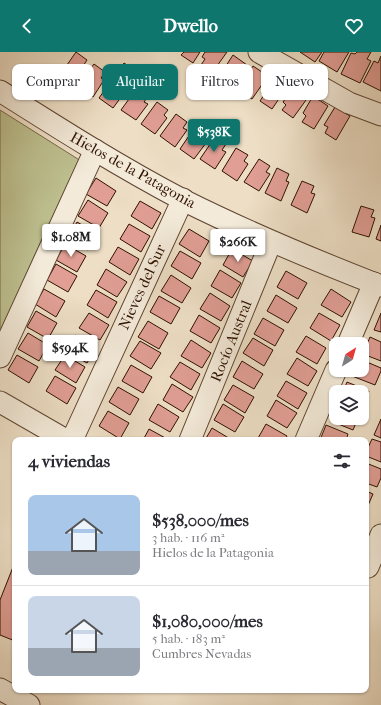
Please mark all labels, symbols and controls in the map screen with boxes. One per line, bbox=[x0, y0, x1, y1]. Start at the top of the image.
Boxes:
icon: back bbox=[16, 15, 38, 37]
icon: heart bbox=[343, 15, 365, 37]
text: Dwello bbox=[163, 16, 218, 37]
chip: Comprar bbox=[12, 64, 94, 100]
chip: Alquilar bbox=[102, 64, 178, 100]
chip: Filtros bbox=[186, 64, 253, 100]
chip: Nuevo bbox=[261, 64, 328, 100]
pin: $538K bbox=[186, 119, 242, 153]
text: $538K bbox=[197, 124, 231, 139]
street label: Hielos de la Patagonia bbox=[67, 128, 200, 212]
pin: $1.08M bbox=[38, 224, 104, 258]
text: $1.08M bbox=[51, 229, 91, 244]
pin: $266K bbox=[210, 229, 266, 263]
text: $266K bbox=[219, 234, 257, 249]
street label: Nieves del Sur bbox=[114, 241, 170, 332]
street label: Rocío Austral bbox=[206, 298, 256, 384]
pin: $594K bbox=[42, 335, 98, 369]
north arrow bbox=[329, 337, 369, 377]
map controls bbox=[329, 337, 369, 425]
text: $594K bbox=[52, 340, 88, 355]
button: layers bbox=[329, 385, 369, 425]
icon: filters bbox=[331, 450, 353, 472]
text: 4 viviendas bbox=[28, 451, 110, 471]
text: $538,000/mes bbox=[152, 510, 249, 530]
icon: home bbox=[60, 511, 108, 559]
text: 3 hab. · 116 m² bbox=[152, 530, 224, 545]
text: Hielos de la Patagonia bbox=[152, 545, 274, 560]
text: $1,080,000/mes bbox=[152, 611, 263, 631]
icon: home bbox=[60, 612, 108, 660]
text: 5 hab. · 183 m² bbox=[152, 631, 225, 646]
text: Cumbres Nevadas bbox=[152, 646, 251, 661]

